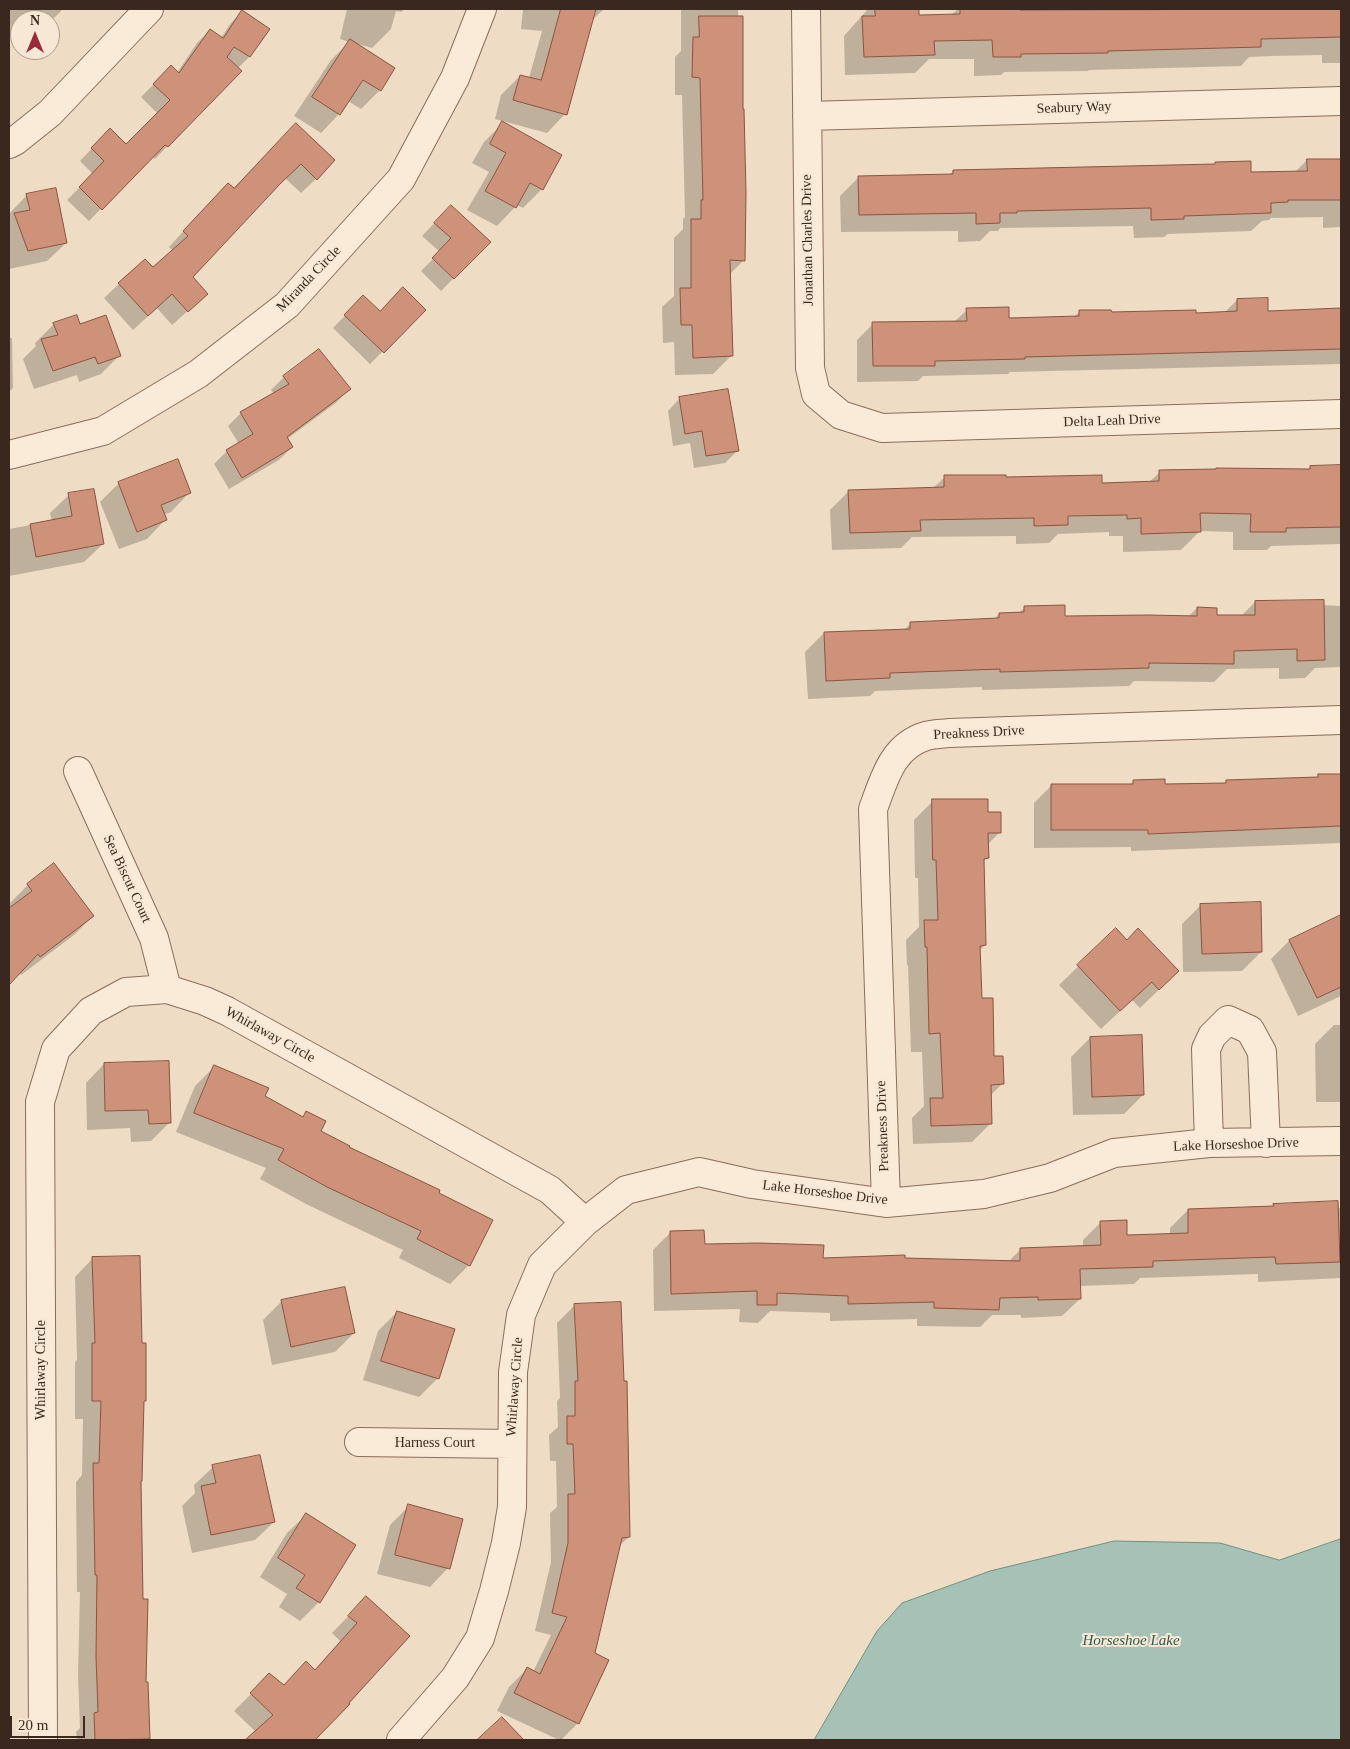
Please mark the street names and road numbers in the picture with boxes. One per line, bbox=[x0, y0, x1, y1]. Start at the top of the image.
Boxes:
street label: Seabury Way bbox=[1036, 98, 1112, 118]
street label: Jonathan Charles Drive bbox=[798, 174, 818, 306]
street label: Miranda Circle bbox=[273, 243, 345, 315]
street label: Delta Leah Drive bbox=[1063, 411, 1161, 431]
street label: Preakness Drive bbox=[933, 722, 1025, 744]
street label: Sea Biscut Court bbox=[99, 832, 155, 926]
street label: Whirlaway Circle bbox=[222, 1003, 318, 1067]
street label: Preakness Drive bbox=[873, 1080, 893, 1172]
street label: Lake Horseshoe Drive bbox=[1173, 1134, 1299, 1156]
street label: Lake Horseshoe Drive bbox=[761, 1177, 889, 1209]
street label: Whirlaway Circle bbox=[33, 1320, 49, 1420]
street label: Whirlaway Circle bbox=[503, 1337, 527, 1437]
street label: Harness Court bbox=[395, 1435, 475, 1451]

